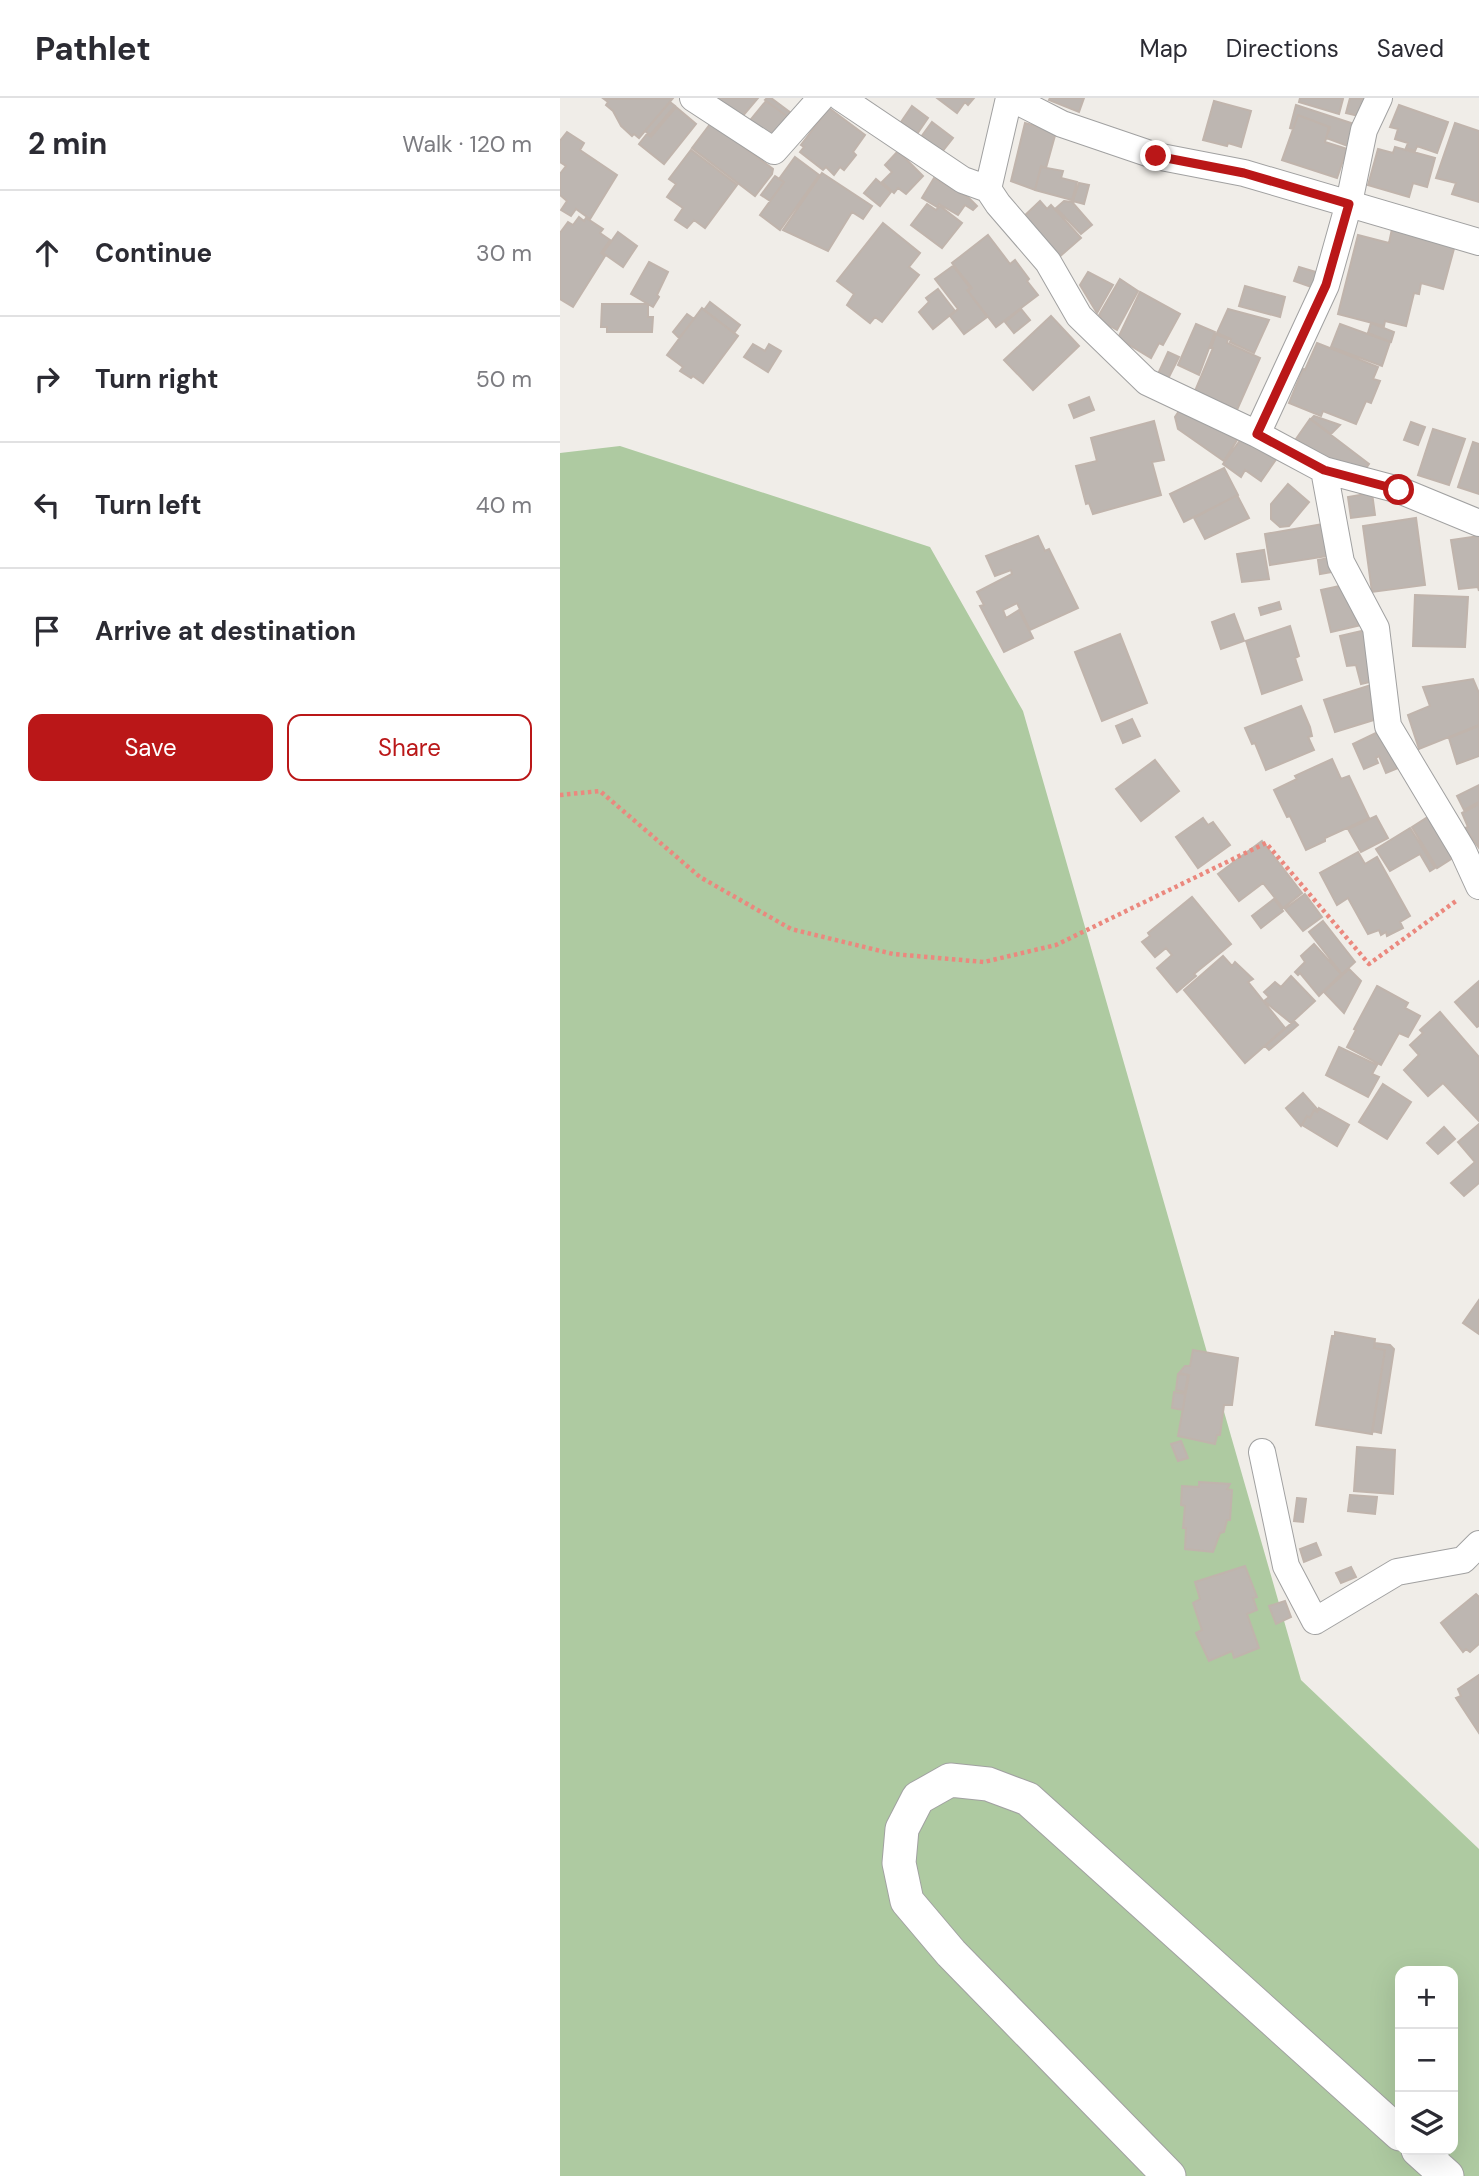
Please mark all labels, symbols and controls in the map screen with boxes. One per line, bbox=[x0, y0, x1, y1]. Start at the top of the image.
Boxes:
text: Pathlet bbox=[35, 27, 151, 70]
text: Map bbox=[1140, 33, 1188, 64]
text: Directions bbox=[1226, 33, 1339, 64]
text: Saved bbox=[1377, 33, 1444, 64]
text: 2 min bbox=[28, 124, 107, 163]
text: Walk · 120 m bbox=[402, 129, 532, 159]
route end bbox=[1140, 140, 1171, 171]
icon: ahead bbox=[28, 234, 66, 272]
text: Continue bbox=[95, 236, 212, 270]
text: 30 m bbox=[476, 238, 532, 268]
icon: right bbox=[28, 360, 66, 398]
text: Turn right bbox=[95, 362, 219, 396]
text: 50 m bbox=[476, 364, 532, 394]
route start bbox=[1383, 474, 1414, 505]
icon: left bbox=[28, 486, 66, 524]
text: Turn left bbox=[95, 488, 202, 522]
text: 40 m bbox=[476, 490, 532, 520]
icon: arrive bbox=[28, 612, 66, 650]
text: Arrive at destination bbox=[95, 614, 356, 648]
button: Save bbox=[28, 714, 273, 781]
button: Share bbox=[287, 714, 532, 781]
map controls bbox=[1395, 1966, 1458, 2155]
button: + bbox=[1395, 1966, 1458, 2029]
button: − bbox=[1395, 2029, 1458, 2092]
button: layers bbox=[1395, 2092, 1458, 2155]

